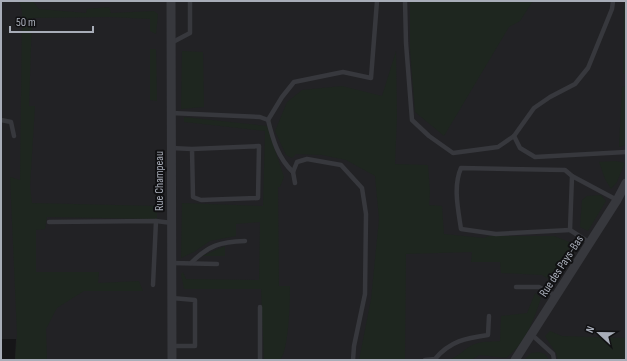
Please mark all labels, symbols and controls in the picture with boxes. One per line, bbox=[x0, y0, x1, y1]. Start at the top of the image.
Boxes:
scale bar bbox=[10, 8, 93, 34]
text: 50 m bbox=[16, 15, 36, 30]
street label: Rue Champeau bbox=[152, 151, 167, 211]
street label: Rue des Pays-Bas bbox=[536, 233, 587, 300]
north arrow bbox=[579, 313, 619, 353]
text: N bbox=[583, 324, 597, 335]

